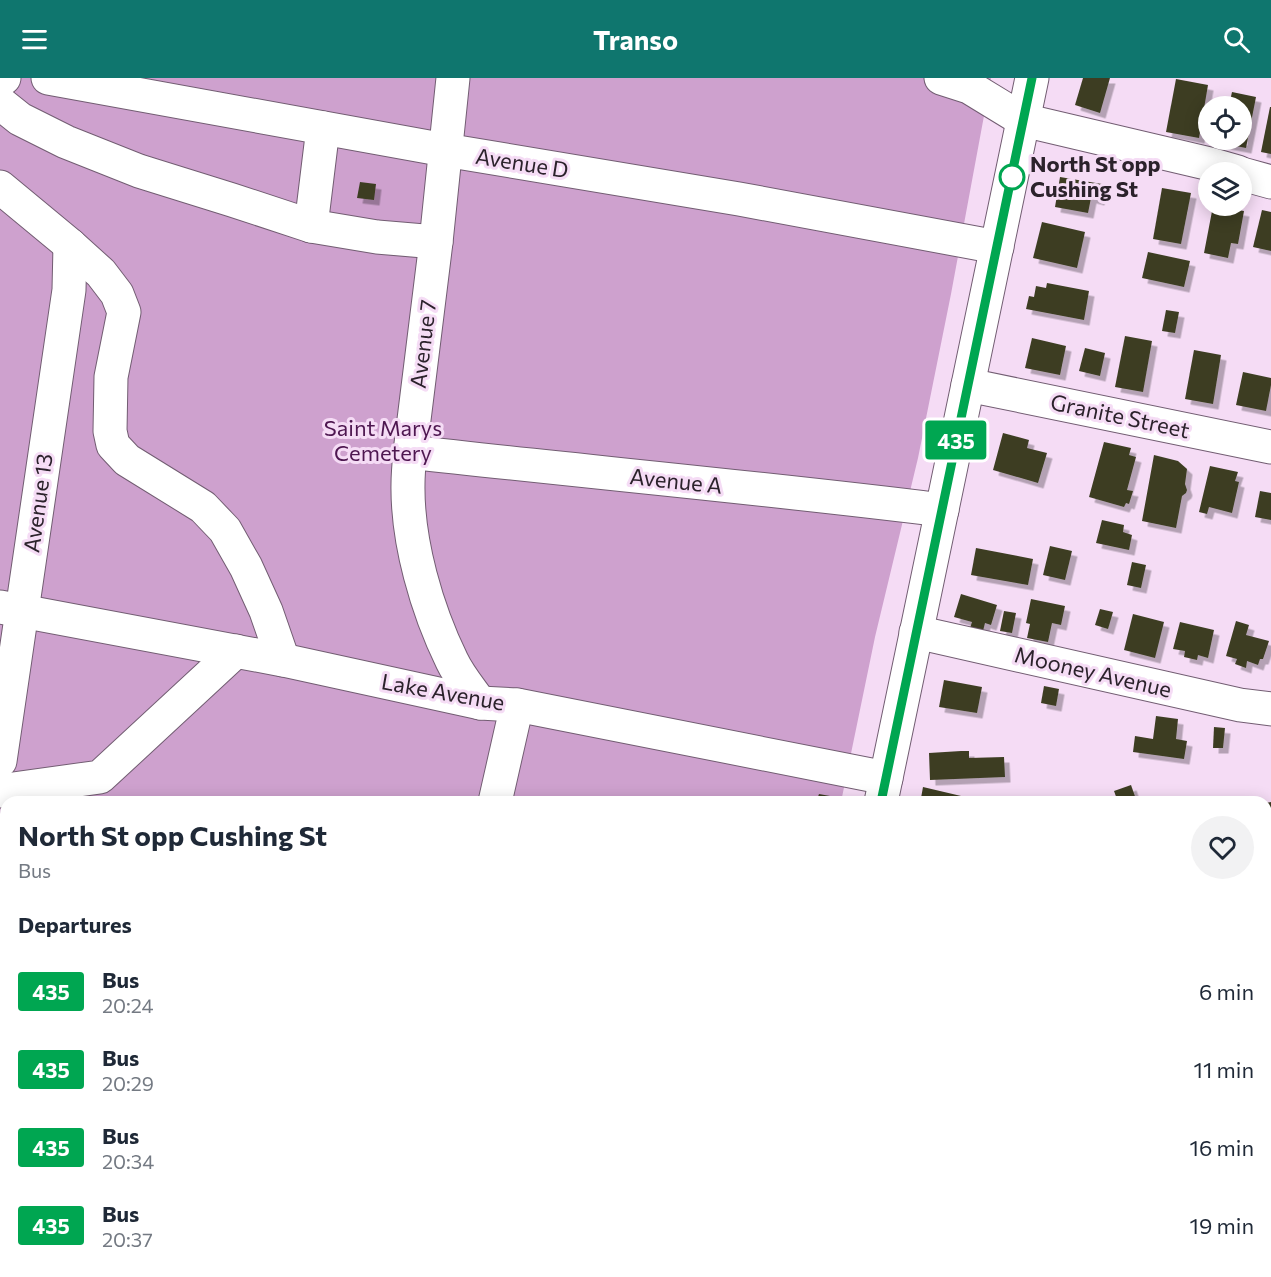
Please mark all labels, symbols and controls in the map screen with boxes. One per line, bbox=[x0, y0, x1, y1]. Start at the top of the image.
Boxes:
icon: menu bbox=[18, 23, 51, 56]
text: Transo bbox=[593, 23, 678, 56]
icon: search bbox=[1220, 23, 1253, 56]
map controls bbox=[1198, 96, 1252, 216]
button: locate bbox=[1198, 96, 1252, 150]
street label: Avenue D bbox=[474, 142, 570, 183]
place label: North St opp Cushing St bbox=[1030, 150, 1161, 202]
button: layers bbox=[1198, 162, 1252, 216]
marker: North St opp Cushing St bbox=[999, 164, 1025, 190]
street label: Avenue 7 bbox=[404, 298, 441, 390]
street label: Granite Street bbox=[1048, 388, 1192, 443]
park label: Saint Marys Cemetery bbox=[324, 414, 442, 466]
line badge: 435 bbox=[922, 420, 990, 460]
text: 435 bbox=[937, 428, 975, 453]
street label: Avenue 13 bbox=[17, 452, 58, 554]
street label: Avenue A bbox=[629, 462, 724, 499]
street label: Mooney Avenue bbox=[1012, 640, 1174, 703]
street label: Lake Avenue bbox=[379, 667, 507, 716]
button: heart bbox=[1191, 816, 1254, 879]
text: North St opp Cushing St bbox=[18, 818, 327, 852]
text: Bus bbox=[18, 858, 51, 882]
text: Departures bbox=[18, 911, 132, 938]
text: Bus bbox=[102, 966, 139, 993]
text: 6 min bbox=[1199, 978, 1254, 1005]
text: 435 bbox=[32, 979, 70, 1004]
text: 20:24 bbox=[102, 993, 154, 1017]
text: Bus bbox=[102, 1044, 139, 1071]
text: 11 min bbox=[1194, 1056, 1254, 1083]
text: 435 bbox=[32, 1057, 70, 1082]
text: 20:29 bbox=[102, 1071, 154, 1095]
text: Bus bbox=[102, 1122, 139, 1149]
text: 16 min bbox=[1190, 1134, 1254, 1161]
text: 435 bbox=[32, 1135, 70, 1160]
text: 20:34 bbox=[102, 1149, 154, 1173]
text: Bus bbox=[102, 1200, 139, 1227]
text: 19 min bbox=[1190, 1212, 1254, 1239]
text: 435 bbox=[32, 1213, 70, 1238]
text: 20:37 bbox=[102, 1227, 153, 1251]

